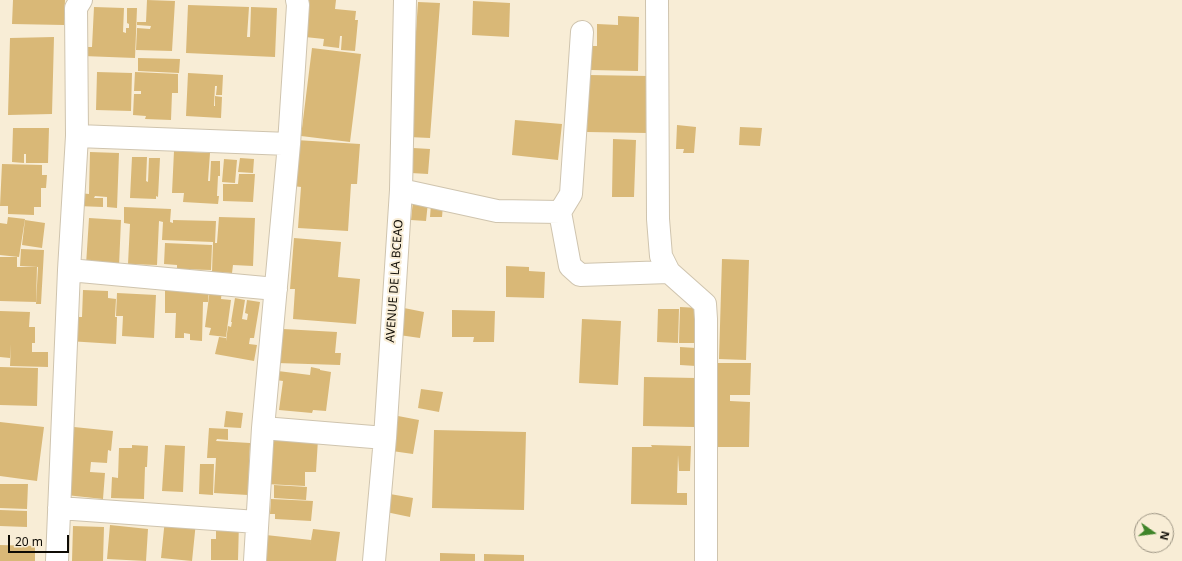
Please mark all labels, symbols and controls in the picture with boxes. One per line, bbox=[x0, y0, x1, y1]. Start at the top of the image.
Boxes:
street label: AVENUE DE LA BCEAO bbox=[384, 219, 406, 343]
north arrow bbox=[1134, 513, 1174, 553]
scale bar bbox=[10, 527, 71, 553]
text: N bbox=[1157, 530, 1174, 542]
text: 20 m bbox=[15, 533, 43, 550]

